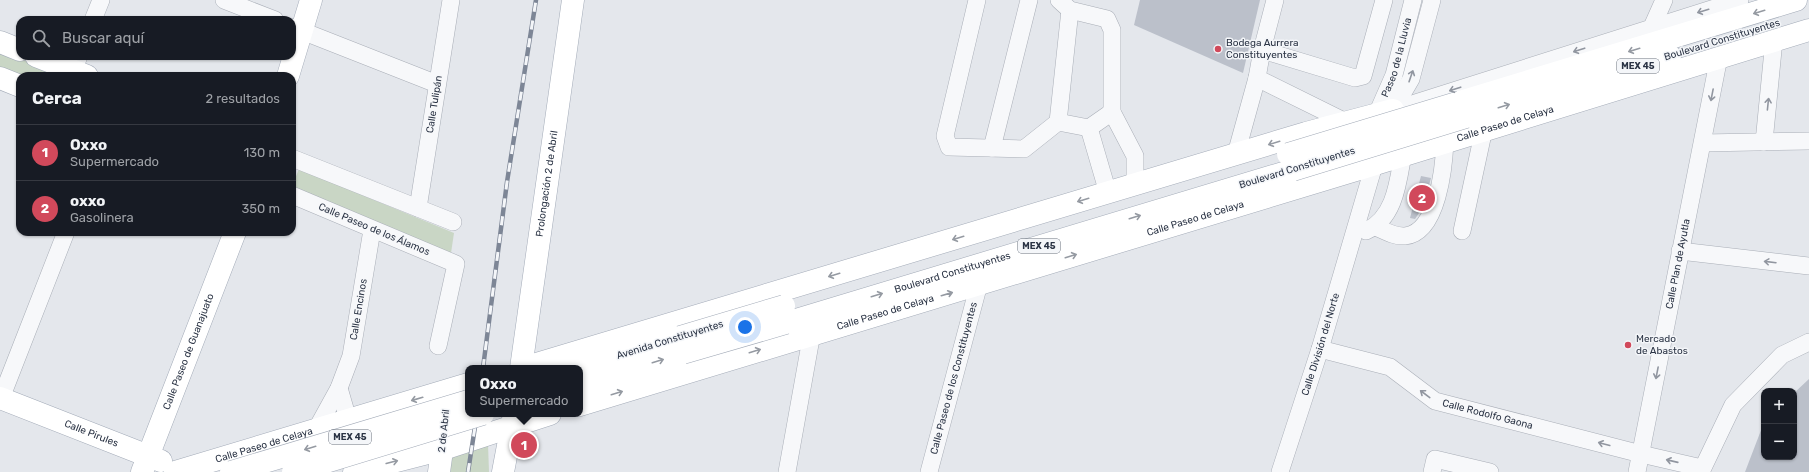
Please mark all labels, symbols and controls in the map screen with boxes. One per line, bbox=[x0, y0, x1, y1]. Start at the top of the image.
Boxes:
one-way arrow bbox=[1697, 8, 1710, 15]
one-way arrow bbox=[1752, 9, 1765, 16]
search box bbox=[16, 16, 296, 60]
street label: Paseo de la Lluvia bbox=[1379, 16, 1414, 99]
street label: Boulevard Constituyentes bbox=[1663, 17, 1781, 63]
icon: search bbox=[30, 27, 52, 49]
text: Buscar aquí bbox=[62, 29, 144, 47]
place label: Bodega Aurrera Constituyentes bbox=[1226, 37, 1299, 61]
marker: Bodega Aurrera Constituyentes bbox=[1213, 44, 1223, 54]
one-way arrow bbox=[1572, 47, 1585, 54]
one-way arrow bbox=[1628, 47, 1641, 54]
road number: MEX 45 bbox=[1617, 59, 1659, 73]
one-way arrow bbox=[1408, 69, 1415, 82]
street label: Calle Tulipán bbox=[424, 75, 445, 134]
one-way arrow bbox=[1449, 86, 1461, 94]
text: Cerca bbox=[32, 88, 82, 108]
one-way arrow bbox=[1708, 88, 1716, 101]
text: 2 resultados bbox=[205, 91, 280, 106]
one-way arrow bbox=[1764, 98, 1772, 111]
one-way arrow bbox=[1497, 102, 1510, 109]
street label: Calle Paseo de Celaya bbox=[1455, 103, 1555, 145]
street label: Prolongación 2 de Abril bbox=[534, 130, 560, 238]
text: Oxxo bbox=[70, 136, 107, 154]
one-way arrow bbox=[1268, 140, 1281, 147]
text: 1 bbox=[42, 145, 48, 160]
text: 130 m bbox=[244, 145, 280, 160]
street label: Boulevard Constituyentes bbox=[1238, 145, 1356, 191]
text: Supermercado bbox=[70, 154, 159, 169]
pin: 2 bbox=[1409, 183, 1435, 213]
text: oxxo bbox=[70, 192, 105, 210]
one-way arrow bbox=[1076, 197, 1089, 204]
street label: Calle Paseo de Celaya bbox=[1145, 198, 1245, 239]
text: 2 bbox=[41, 201, 49, 216]
text: 350 m bbox=[241, 201, 280, 216]
street label: Calle Paseo de los Álamos bbox=[316, 201, 432, 258]
text: Gasolinera bbox=[70, 210, 134, 225]
one-way arrow bbox=[1128, 213, 1141, 220]
street label: Calle Plan de Ayutla bbox=[1663, 218, 1693, 310]
one-way arrow bbox=[952, 235, 965, 242]
road number: MEX 45 bbox=[1018, 239, 1060, 253]
street label: Boulevard Constituyentes bbox=[893, 250, 1012, 296]
one-way arrow bbox=[1064, 252, 1077, 259]
one-way arrow bbox=[1764, 258, 1777, 265]
one-way arrow bbox=[827, 272, 840, 279]
street label: Calle Encinos bbox=[348, 278, 370, 341]
one-way arrow bbox=[940, 290, 953, 297]
one-way arrow bbox=[870, 291, 883, 298]
street label: Calle División del Norte bbox=[1299, 291, 1342, 397]
street label: Calle Paseo de Guanajuato bbox=[161, 292, 217, 412]
street label: Calle Paseo de Celaya bbox=[835, 292, 935, 333]
street label: Calle Paseo de los Constituyentes bbox=[928, 301, 980, 456]
your location bbox=[735, 317, 755, 337]
street label: Avenida Constituyentes bbox=[615, 318, 725, 362]
place label: Mercado de Abastos bbox=[1636, 333, 1688, 357]
marker: Mercado de Abastos bbox=[1623, 340, 1633, 350]
one-way arrow bbox=[748, 347, 761, 354]
one-way arrow bbox=[651, 357, 664, 364]
popup bbox=[465, 365, 583, 417]
one-way arrow bbox=[1652, 367, 1660, 380]
text: Oxxo bbox=[479, 375, 517, 393]
map controls bbox=[1761, 388, 1797, 460]
button: + bbox=[1761, 388, 1797, 424]
one-way arrow bbox=[611, 389, 624, 396]
one-way arrow bbox=[1420, 390, 1431, 398]
text: Supermercado bbox=[479, 393, 569, 408]
one-way arrow bbox=[411, 396, 424, 403]
street label: Calle Rodolfo Gaona bbox=[1441, 397, 1534, 432]
street label: 2 de Abril bbox=[436, 409, 452, 453]
street label: Calle Pirules bbox=[63, 418, 120, 450]
button: − bbox=[1761, 424, 1797, 460]
street label: Calle Paseo de Celaya bbox=[214, 425, 314, 466]
road number: MEX 45 bbox=[329, 430, 371, 444]
pin: 1 bbox=[511, 430, 537, 460]
one-way arrow bbox=[1597, 440, 1610, 448]
one-way arrow bbox=[304, 445, 317, 452]
one-way arrow bbox=[1665, 456, 1678, 464]
one-way arrow bbox=[385, 458, 398, 465]

